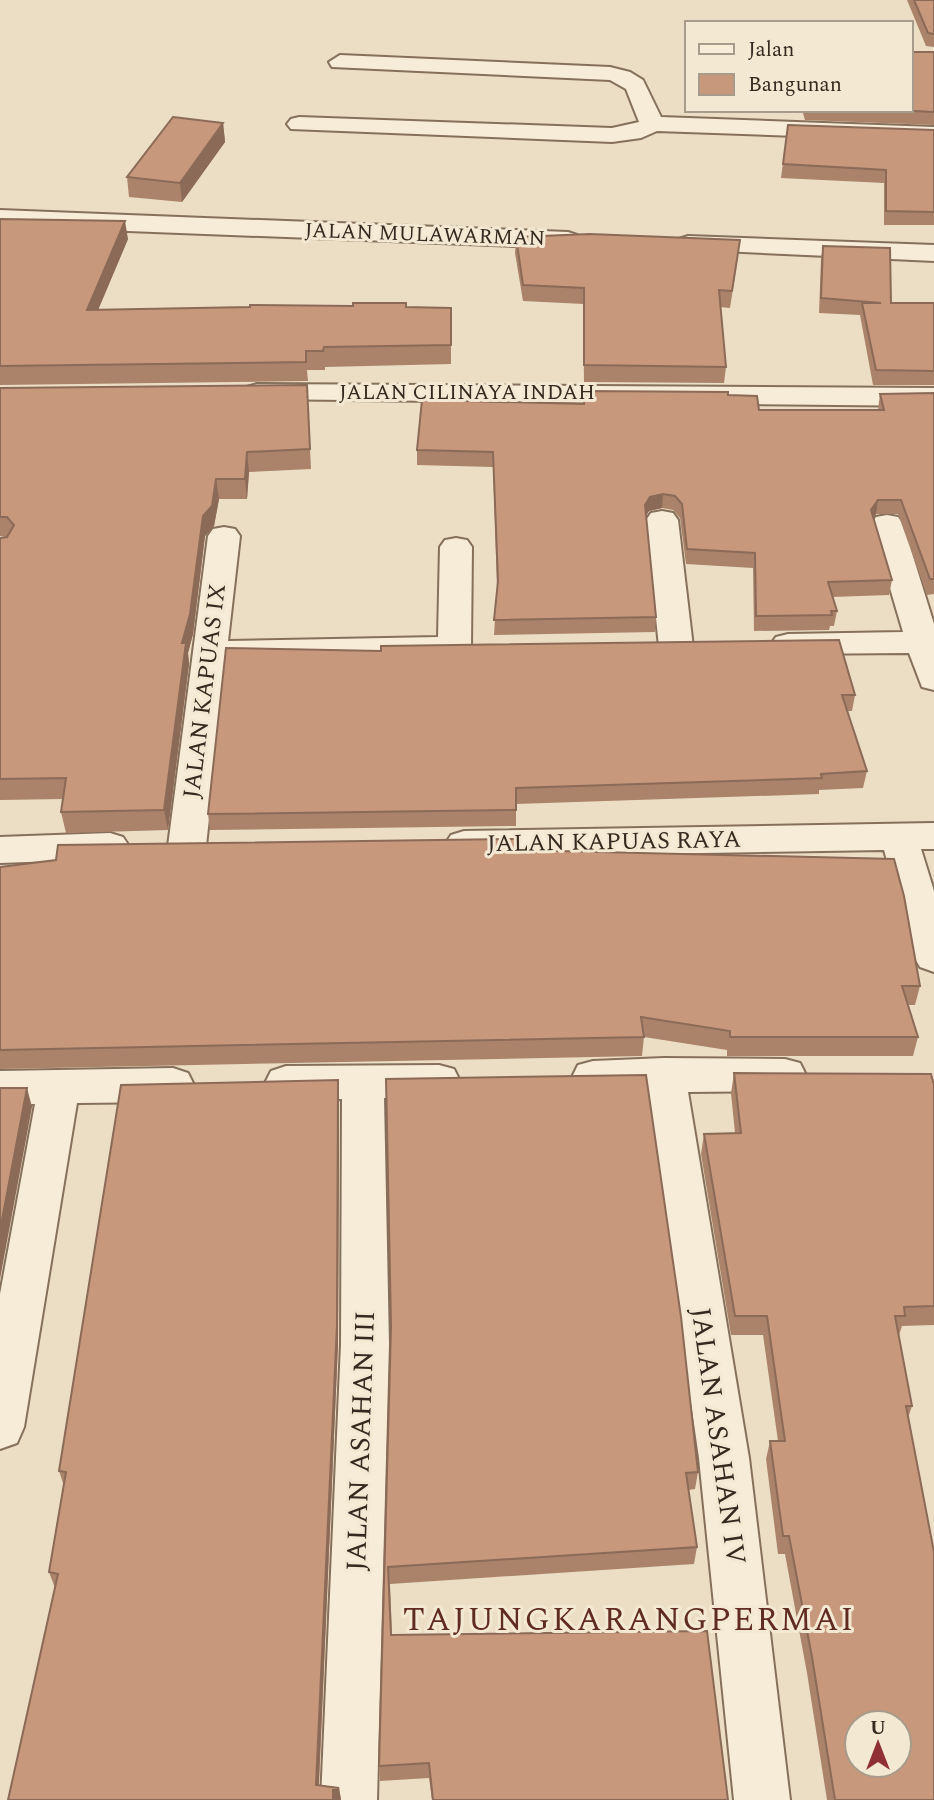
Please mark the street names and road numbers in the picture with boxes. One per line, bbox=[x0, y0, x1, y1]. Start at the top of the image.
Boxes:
street label: JALAN MULAWARMAN bbox=[304, 215, 546, 255]
street label: JALAN CILINAYA INDAH bbox=[339, 377, 595, 409]
street label: JALAN KAPUAS IX bbox=[174, 582, 236, 800]
street label: JALAN KAPUAS RAYA bbox=[487, 822, 741, 862]
street label: JALAN ASAHAN IV bbox=[679, 1304, 757, 1568]
street label: JALAN ASAHAN III bbox=[335, 1310, 387, 1572]

